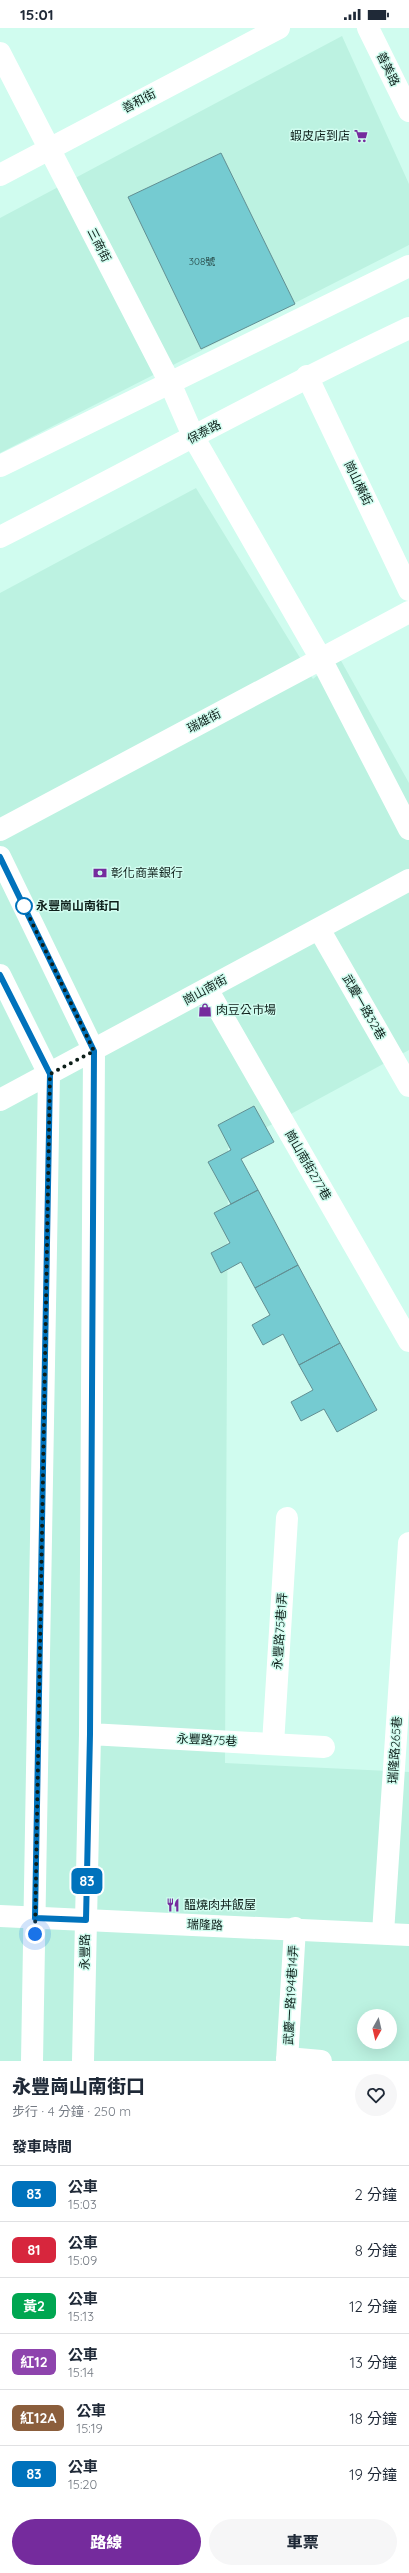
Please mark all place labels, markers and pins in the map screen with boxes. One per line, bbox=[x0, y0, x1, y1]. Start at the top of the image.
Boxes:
place label: 蝦皮店到店 bbox=[290, 128, 350, 143]
supermarket icon: 蝦皮店到店 bbox=[353, 128, 369, 144]
bank icon: 彰化商業銀行 bbox=[92, 865, 108, 881]
place label: 彰化商業銀行 bbox=[111, 865, 183, 880]
marker: 永豐崗山南街口 bbox=[15, 897, 33, 915]
place label: 永豐崗山南街口 bbox=[36, 898, 120, 913]
shop icon: 肉豆公市場 bbox=[197, 1002, 213, 1018]
place label: 肉豆公市場 bbox=[216, 1002, 276, 1017]
restaurant icon: 醞燒肉丼飯屋 bbox=[165, 1897, 181, 1913]
place label: 醞燒肉丼飯屋 bbox=[184, 1897, 256, 1912]

